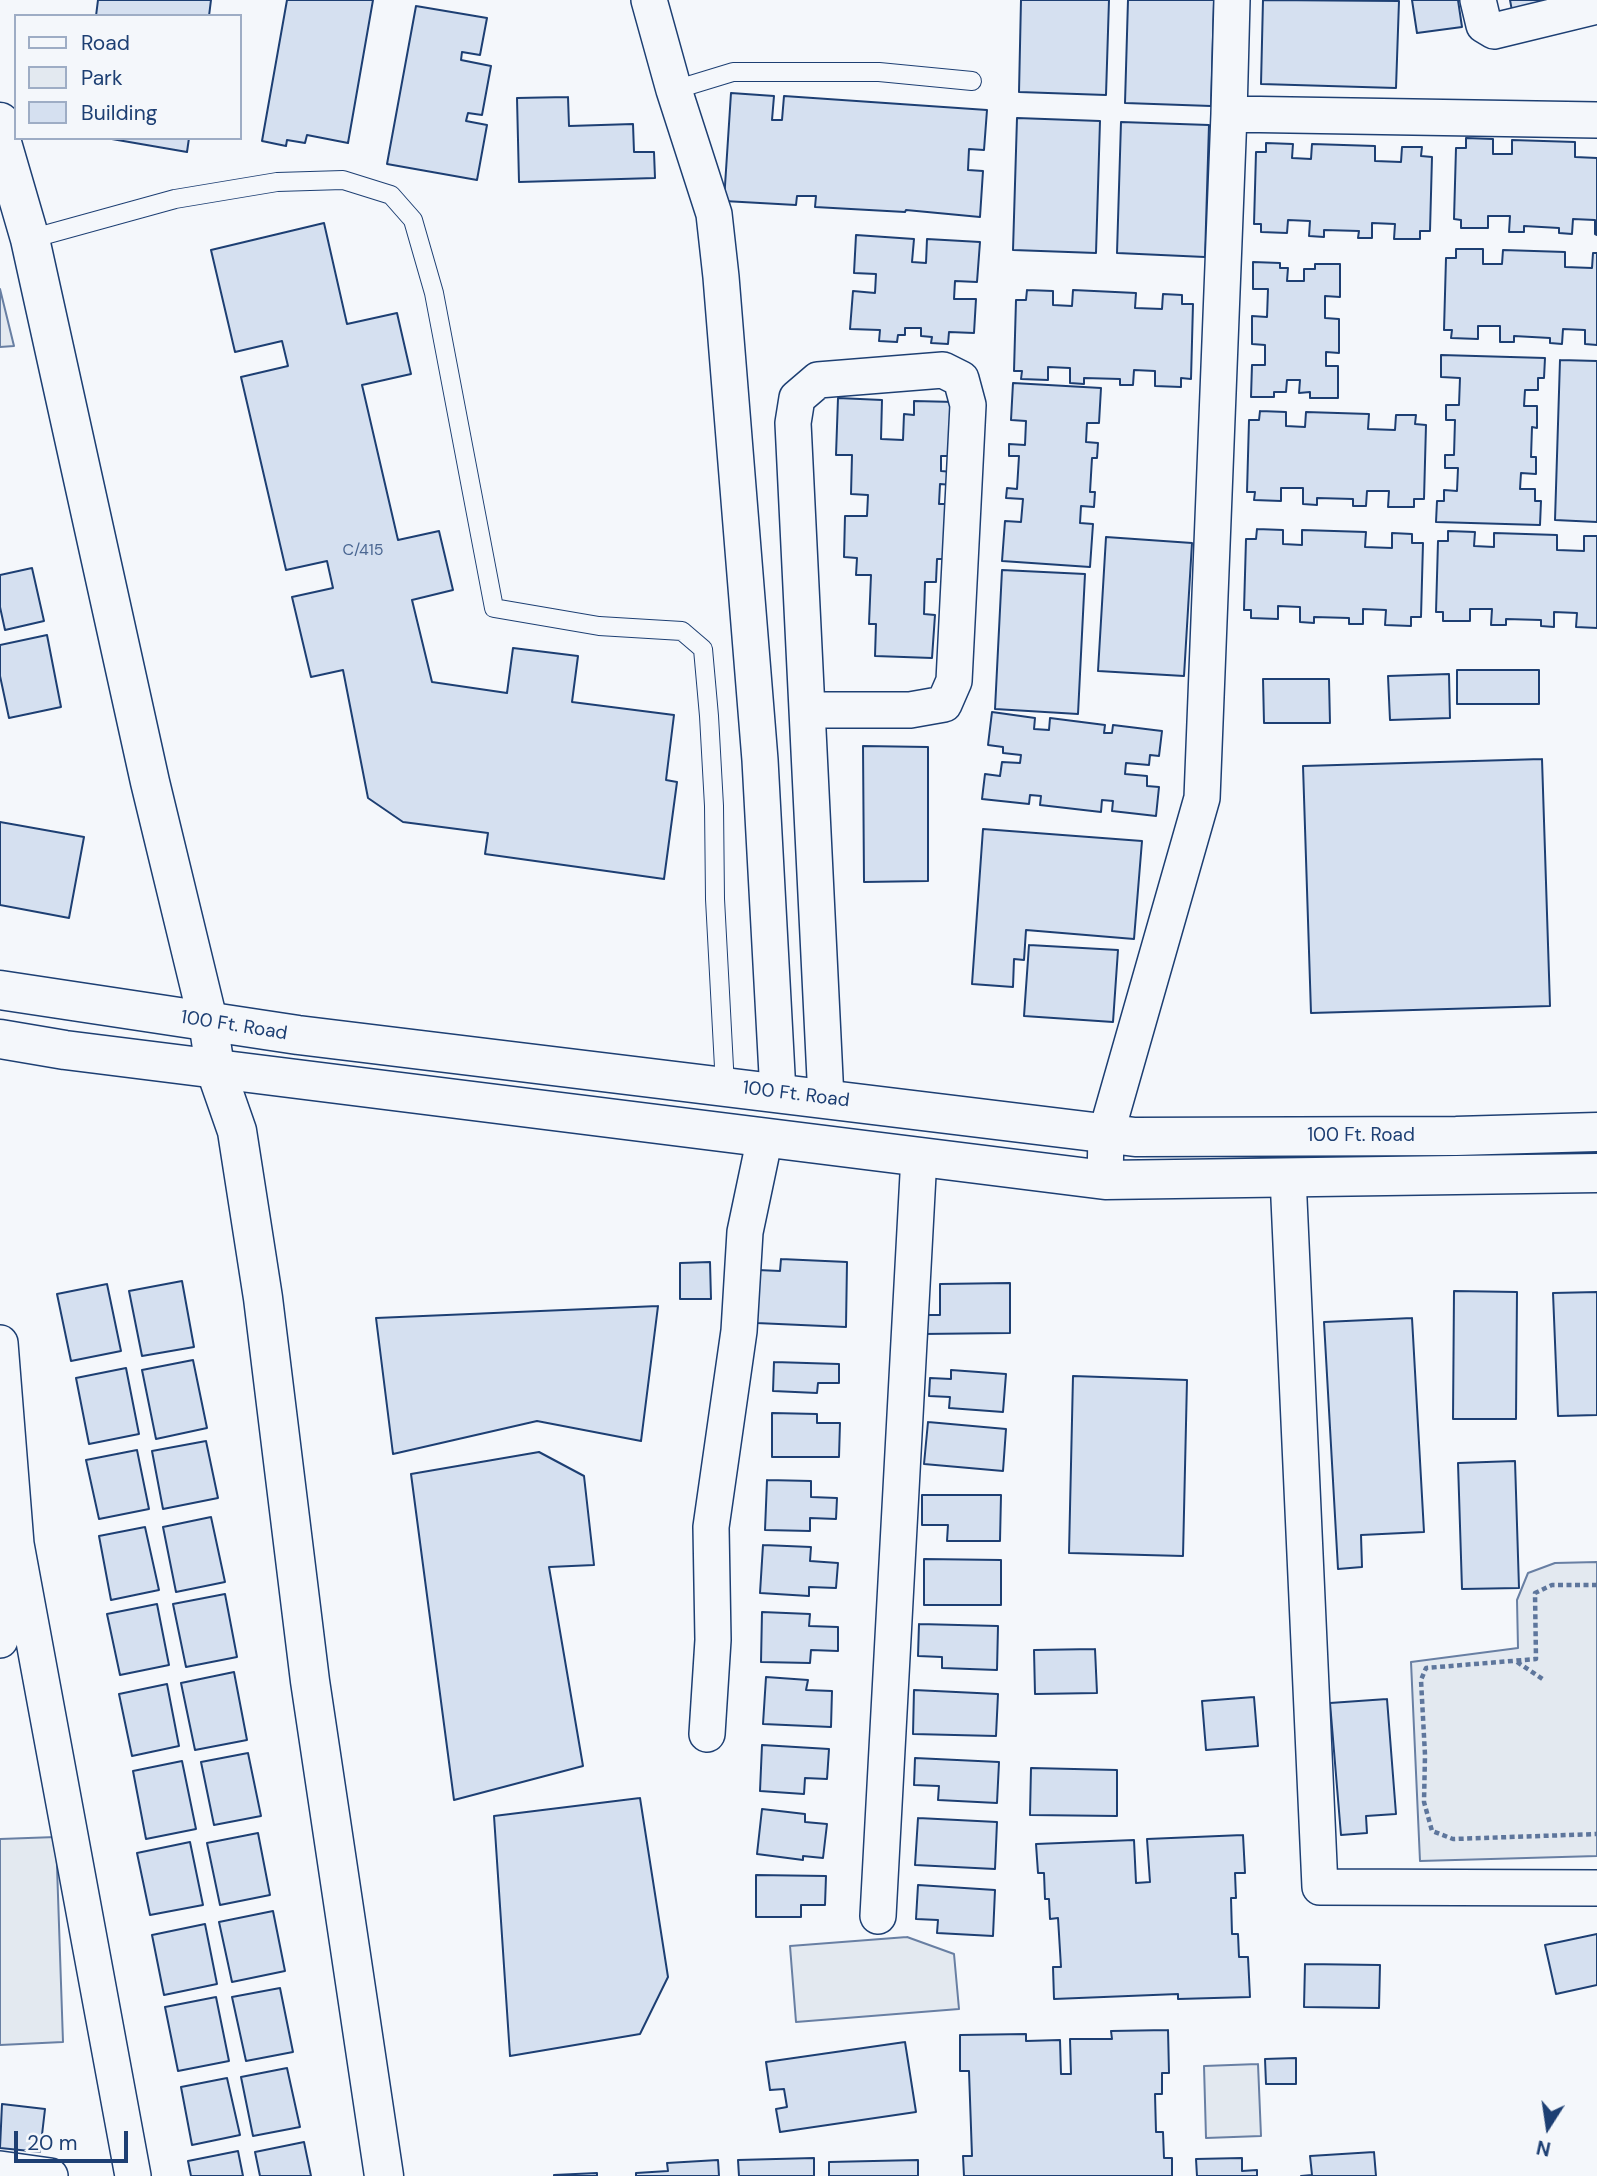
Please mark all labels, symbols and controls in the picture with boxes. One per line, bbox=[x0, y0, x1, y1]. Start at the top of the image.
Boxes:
legend bbox=[14, 14, 242, 140]
text: Road bbox=[81, 29, 130, 57]
text: Park bbox=[81, 64, 122, 92]
text: Building bbox=[81, 99, 157, 127]
house number: C/415 bbox=[342, 541, 384, 561]
street label: 100 Ft. Road bbox=[179, 1006, 289, 1046]
street label: 100 Ft. Road bbox=[741, 1077, 851, 1113]
street label: 100 Ft. Road bbox=[1307, 1125, 1415, 1147]
north arrow bbox=[1513, 2092, 1583, 2162]
scale bar bbox=[18, 2116, 131, 2160]
text: 20 m bbox=[27, 2129, 78, 2157]
text: N bbox=[1534, 2134, 1553, 2162]

